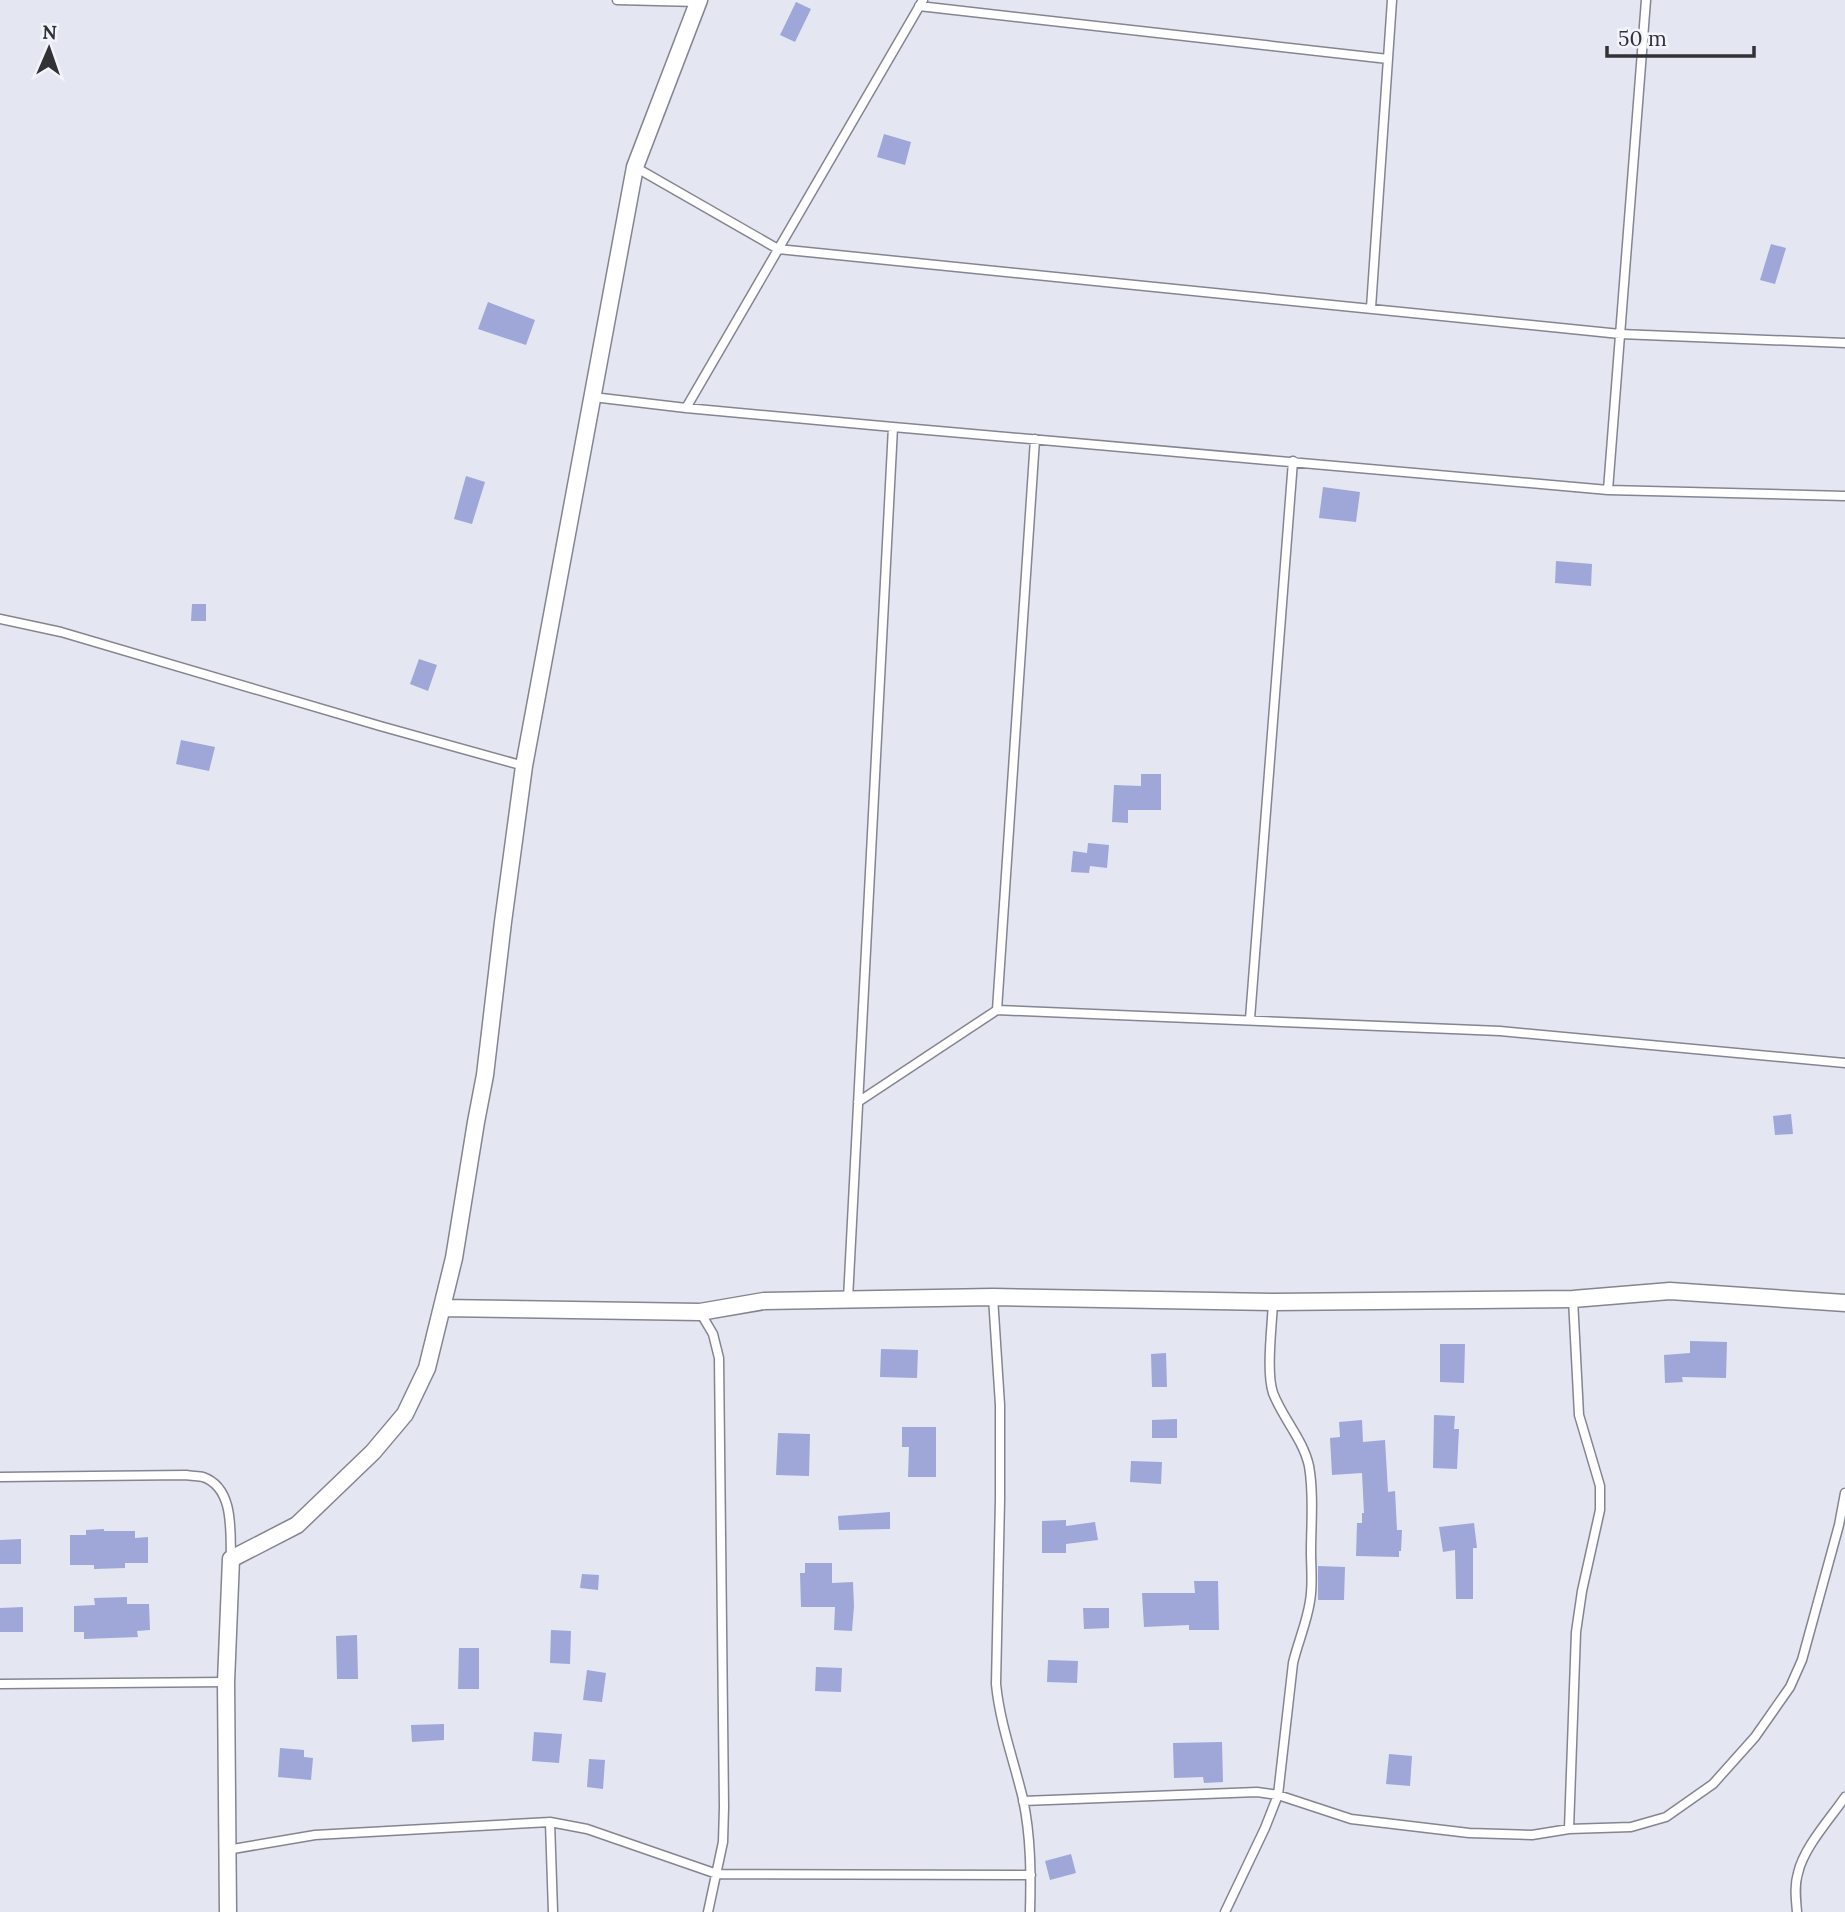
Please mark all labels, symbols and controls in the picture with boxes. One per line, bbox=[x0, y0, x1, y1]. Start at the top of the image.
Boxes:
north arrow bbox=[14, 14, 84, 84]
scale bar bbox=[1607, 14, 1754, 58]
text: N bbox=[42, 20, 58, 44]
text: 50 m bbox=[1618, 25, 1667, 52]

